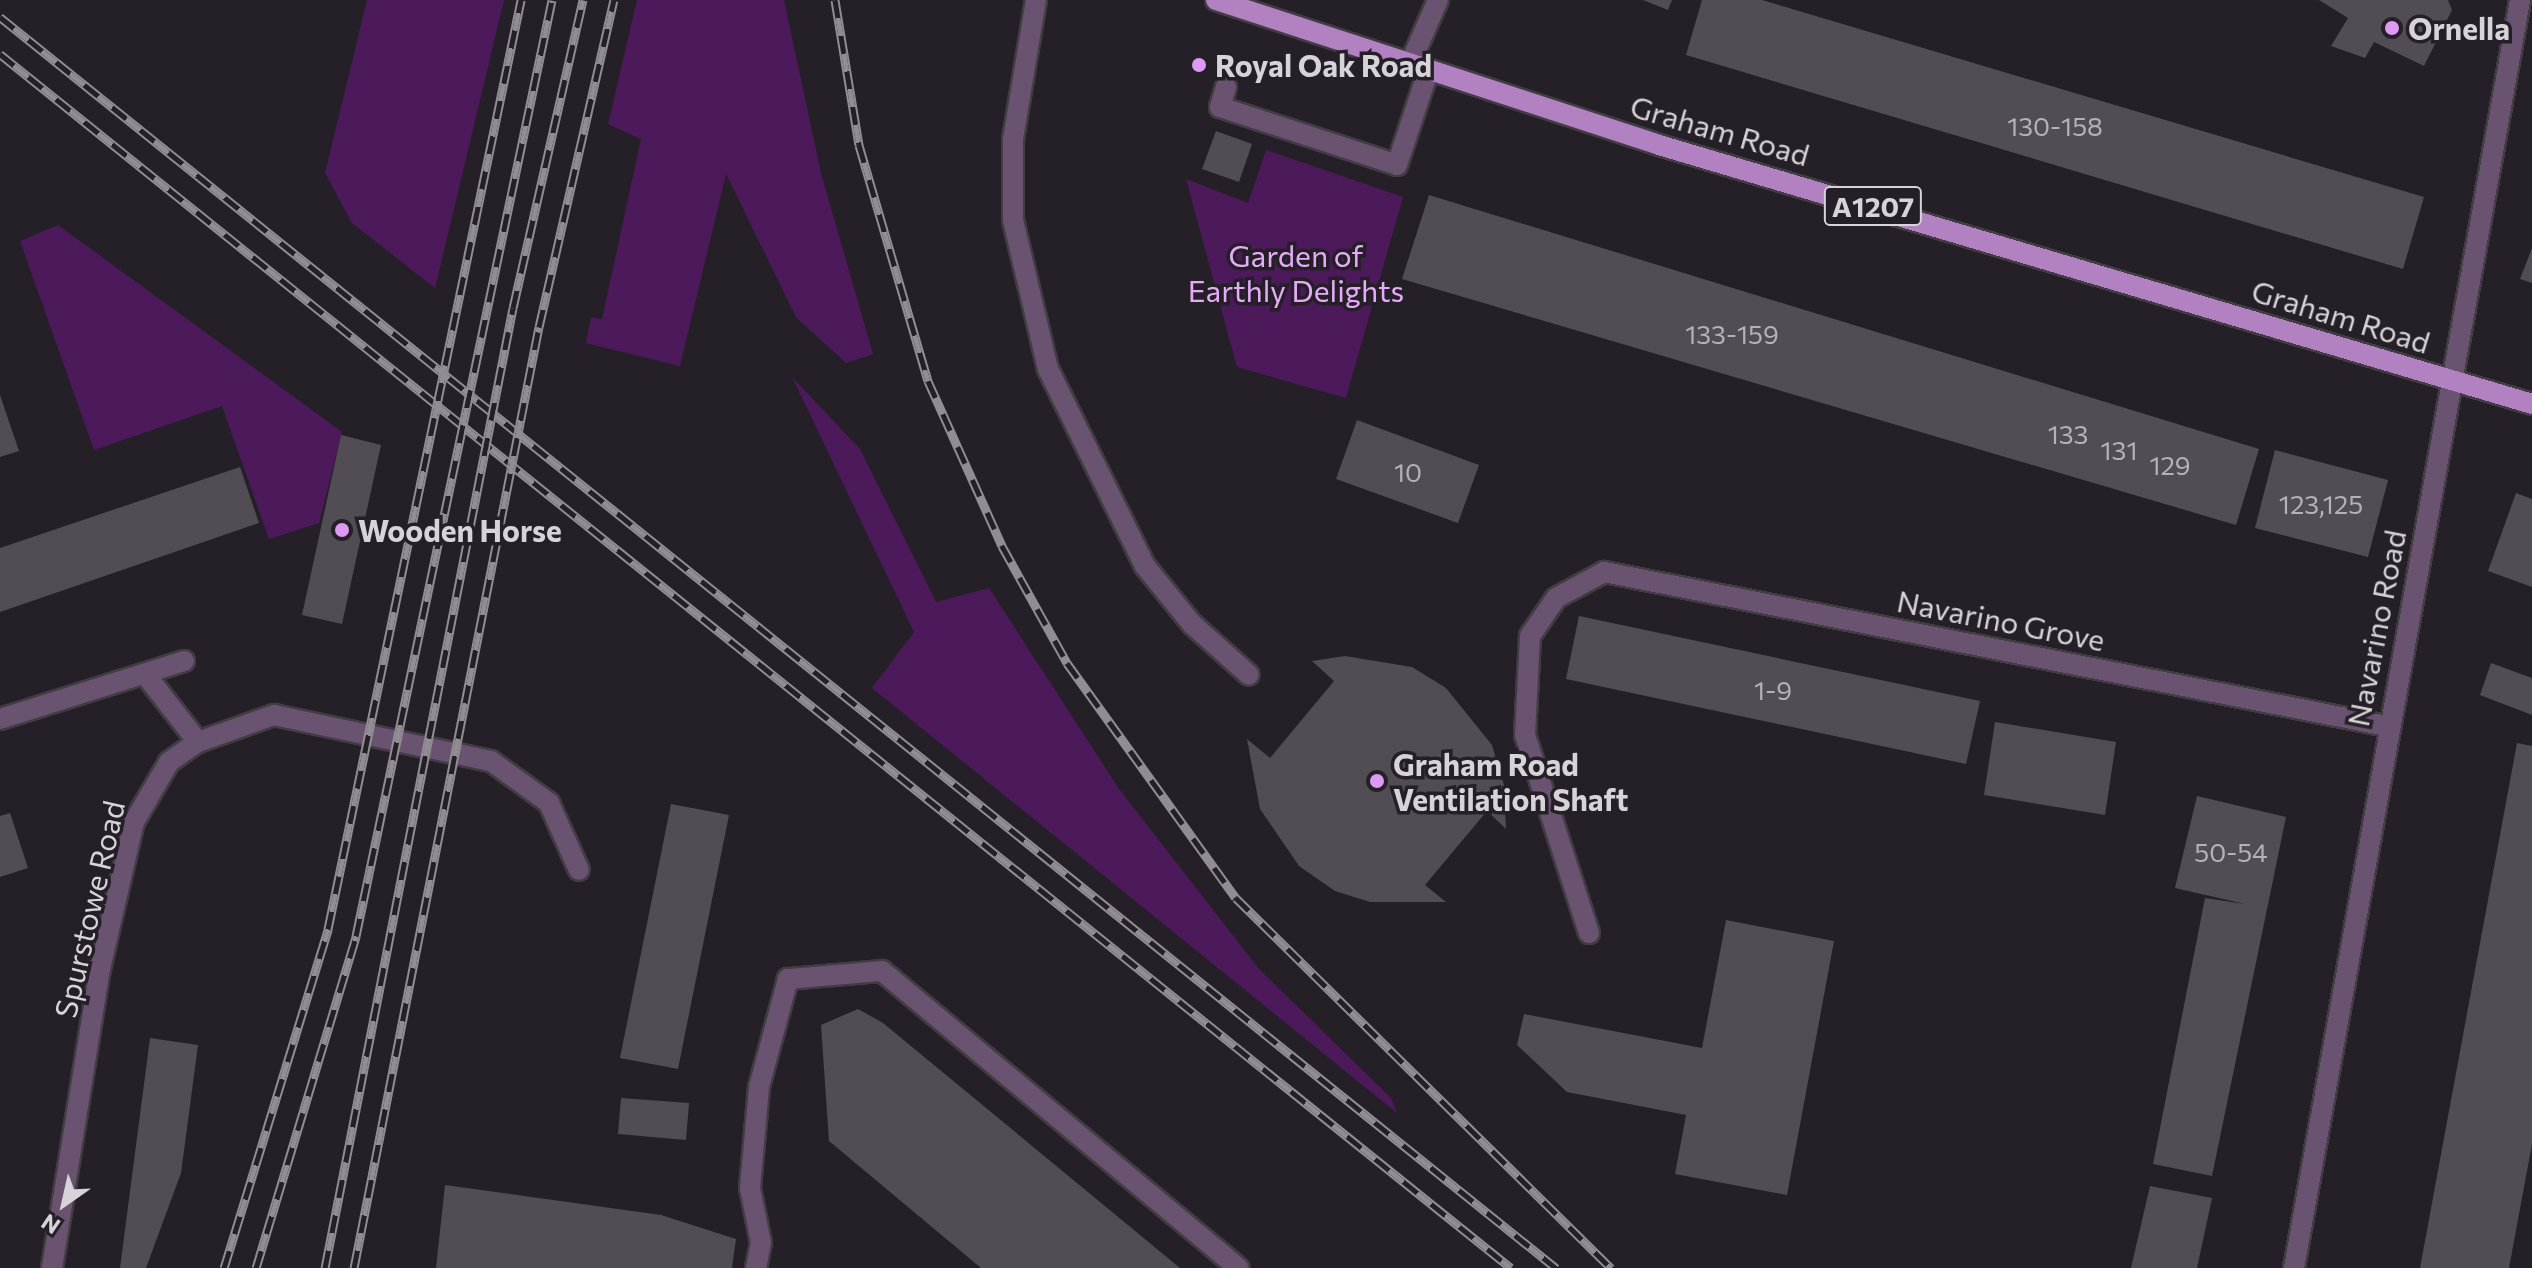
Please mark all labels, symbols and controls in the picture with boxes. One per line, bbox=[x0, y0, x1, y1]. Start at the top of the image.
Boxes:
place label: Ornella bbox=[2408, 10, 2510, 46]
marker: Ornella bbox=[2383, 19, 2401, 37]
place label: Royal Oak Road bbox=[1215, 47, 1432, 83]
marker: Royal Oak Road bbox=[1190, 56, 1208, 74]
street label: Graham Road bbox=[1626, 87, 1814, 173]
house number: 130-158 bbox=[2007, 110, 2103, 142]
road number: A1207 bbox=[1823, 182, 1923, 230]
park label: Garden of Earthly Delights bbox=[1188, 237, 1404, 308]
street label: Graham Road bbox=[2248, 272, 2434, 360]
house number: 133-159 bbox=[1685, 318, 1779, 350]
house number: 133 bbox=[2048, 418, 2088, 450]
house number: 131 bbox=[2100, 434, 2138, 466]
house number: 129 bbox=[2149, 449, 2191, 481]
house number: 10 bbox=[1394, 456, 1422, 488]
house number: 123,125 bbox=[2279, 488, 2363, 520]
place label: Wooden Horse bbox=[358, 512, 562, 548]
marker: Wooden Horse bbox=[333, 521, 351, 539]
street label: Navarino Road bbox=[2339, 527, 2413, 729]
street label: Navarino Grove bbox=[1894, 582, 2108, 658]
house number: 1-9 bbox=[1754, 674, 1792, 706]
place label: Graham Road Ventilation Shaft bbox=[1393, 746, 1629, 816]
marker: Graham Road Ventilation Shaft bbox=[1368, 772, 1386, 790]
street label: Spurstowe Road bbox=[47, 797, 131, 1021]
house number: 50-54 bbox=[2194, 836, 2268, 868]
north arrow bbox=[24, 1164, 104, 1244]
text: N bbox=[36, 1209, 65, 1240]

